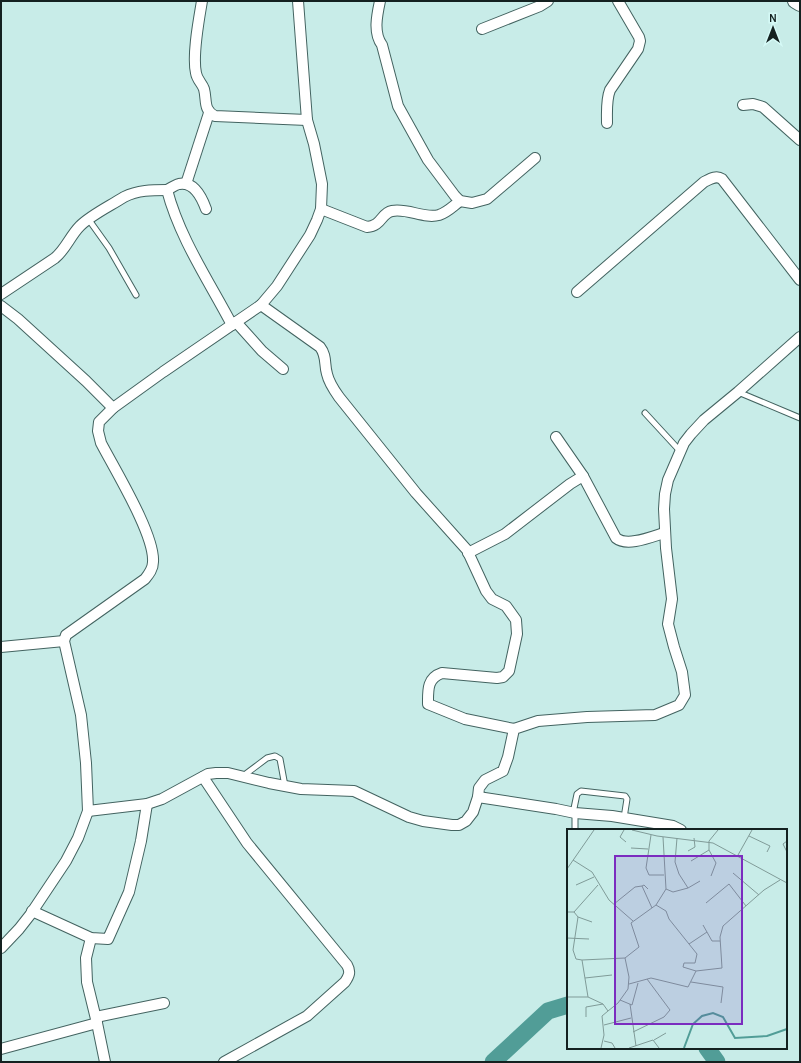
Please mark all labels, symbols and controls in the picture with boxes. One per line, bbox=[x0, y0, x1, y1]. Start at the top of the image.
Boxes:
north arrow bbox=[753, 8, 793, 48]
text: N bbox=[769, 12, 777, 25]
inset map bbox=[567, 829, 787, 1049]

